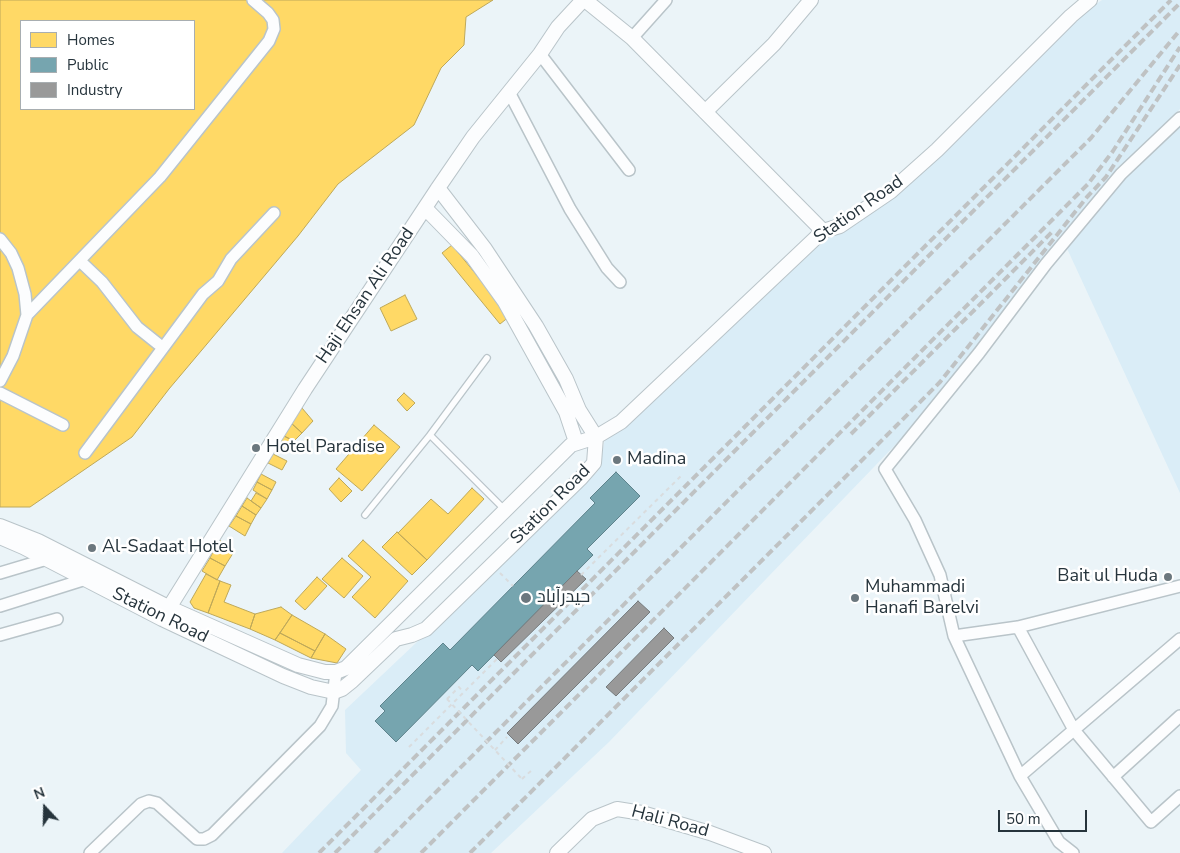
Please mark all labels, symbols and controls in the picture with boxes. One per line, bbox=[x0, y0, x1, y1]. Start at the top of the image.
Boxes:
legend bbox=[20, 20, 195, 110]
text: Homes bbox=[67, 30, 115, 50]
text: Public bbox=[67, 55, 108, 75]
text: Industry bbox=[67, 80, 122, 100]
street label: Station Road bbox=[810, 171, 908, 249]
street label: Haji Ehsan Ali Road bbox=[313, 224, 419, 368]
place label: Hotel Paradise bbox=[266, 437, 385, 459]
marker: Hotel Paradise bbox=[250, 442, 262, 454]
place label: Madina bbox=[627, 449, 686, 471]
marker: Madina bbox=[611, 454, 623, 466]
street label: Station Road bbox=[507, 461, 595, 549]
place label: Al-Sadaat Hotel bbox=[102, 537, 233, 559]
marker: Al-Sadaat Hotel bbox=[86, 542, 98, 554]
place label: Bait ul Huda bbox=[1057, 566, 1158, 588]
marker: Bait ul Huda bbox=[1162, 571, 1174, 583]
place label: Muhammadi Hanafi Barelvi bbox=[865, 577, 979, 620]
street label: Station Road bbox=[108, 583, 212, 649]
place label: حیدرآباد bbox=[537, 587, 590, 609]
marker: حیدرآباد bbox=[519, 591, 533, 605]
marker: Muhammadi Hanafi Barelvi bbox=[849, 592, 861, 604]
north arrow bbox=[20, 783, 70, 833]
text: N bbox=[31, 783, 48, 804]
scale bar bbox=[1000, 800, 1089, 832]
street label: Hali Road bbox=[629, 801, 711, 843]
text: 50 m bbox=[1006, 809, 1041, 829]

